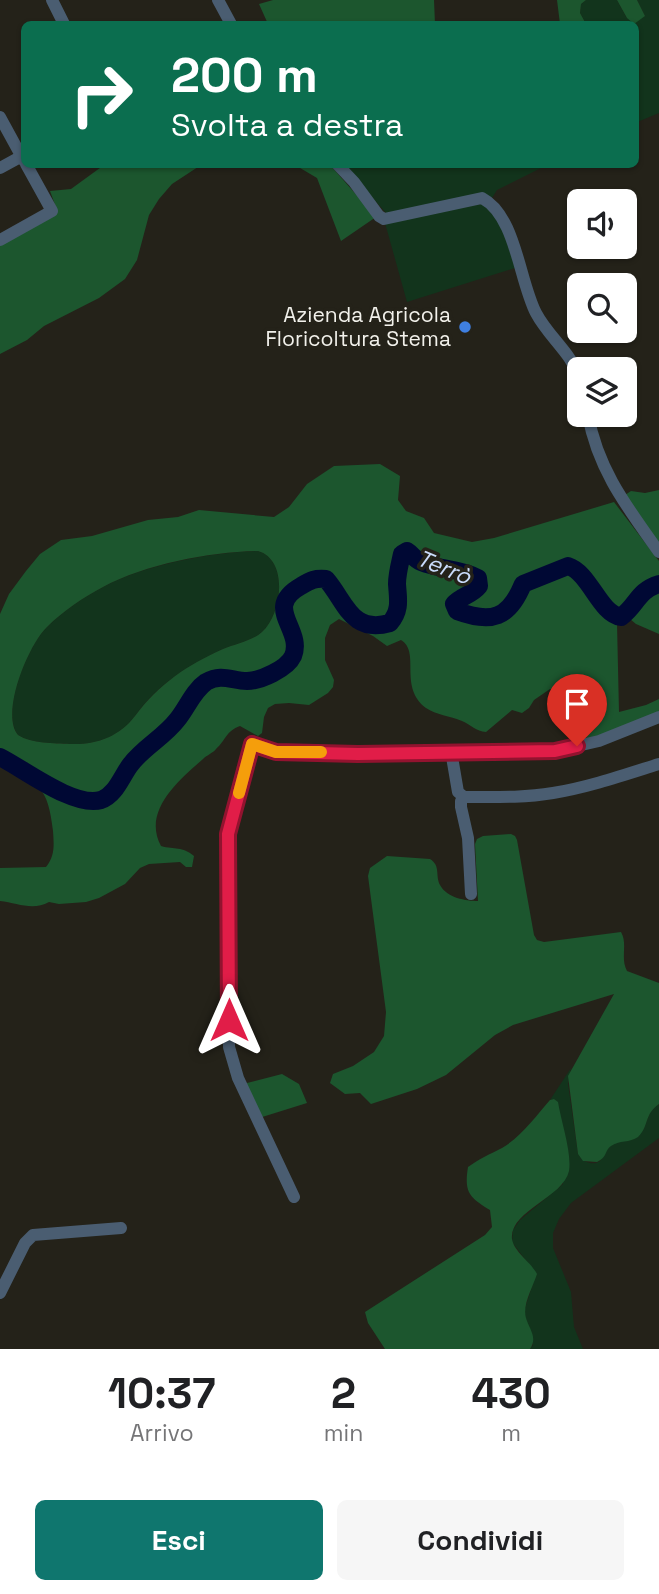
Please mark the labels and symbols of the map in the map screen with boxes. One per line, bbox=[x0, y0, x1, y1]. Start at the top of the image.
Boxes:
place label: Azienda Agricola Floricoltura Stema bbox=[266, 301, 451, 352]
marker: Azienda Agricola Floricoltura Stema bbox=[457, 319, 473, 335]
water label: Terrò bbox=[412, 543, 476, 592]
pin bbox=[547, 674, 607, 746]
position arrow bbox=[192, 983, 266, 1057]

